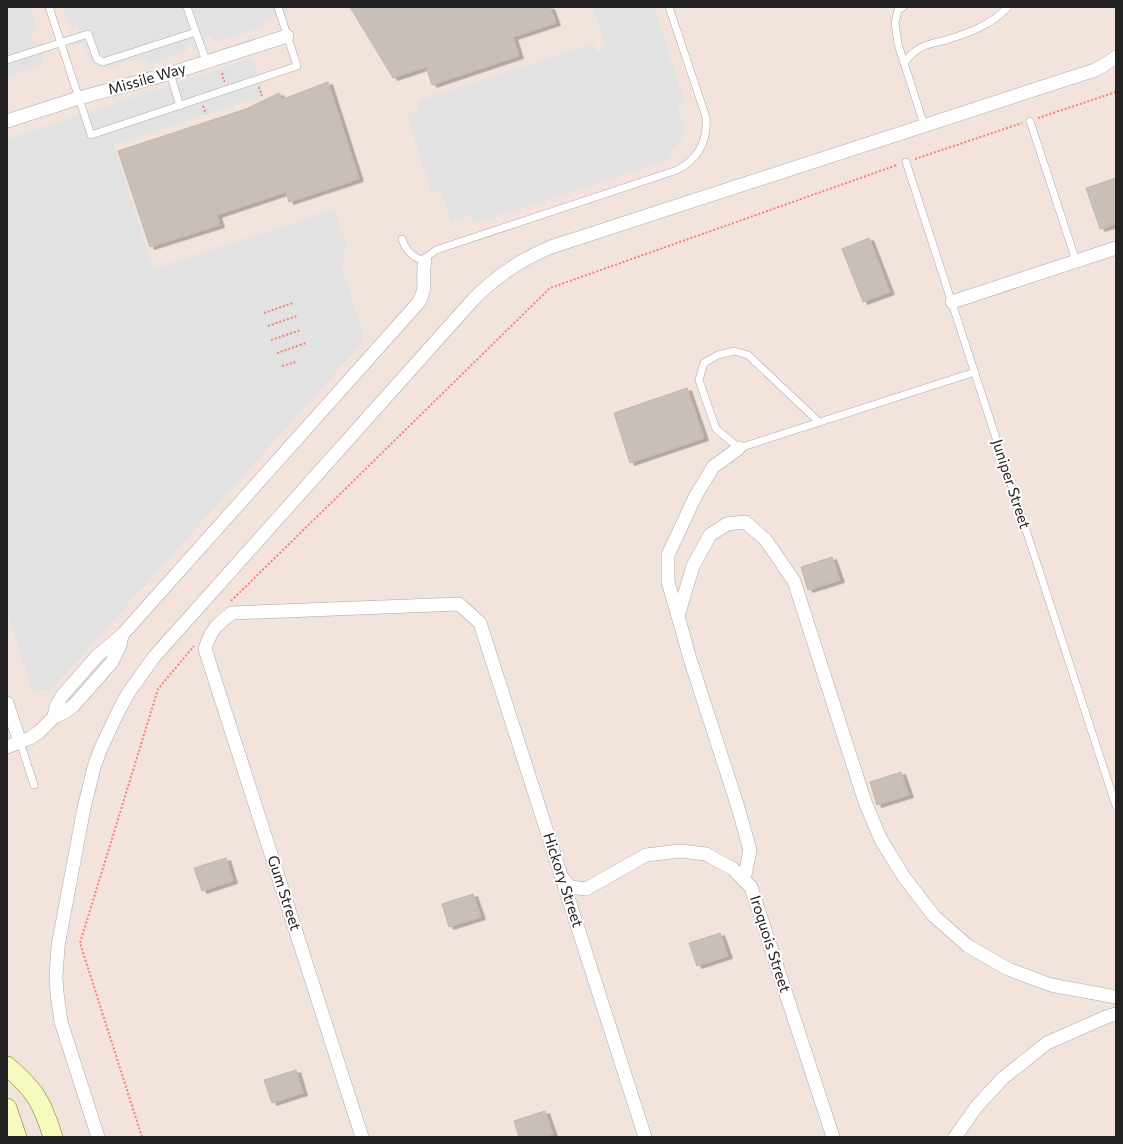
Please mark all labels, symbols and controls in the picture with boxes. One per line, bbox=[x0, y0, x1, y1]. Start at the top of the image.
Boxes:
street label: Missile Way bbox=[106, 58, 188, 98]
street label: Juniper Street bbox=[989, 437, 1035, 531]
street label: Hickory Street bbox=[540, 830, 588, 929]
street label: Gum Street bbox=[264, 853, 306, 932]
street label: Iroquois Street bbox=[747, 893, 795, 994]

